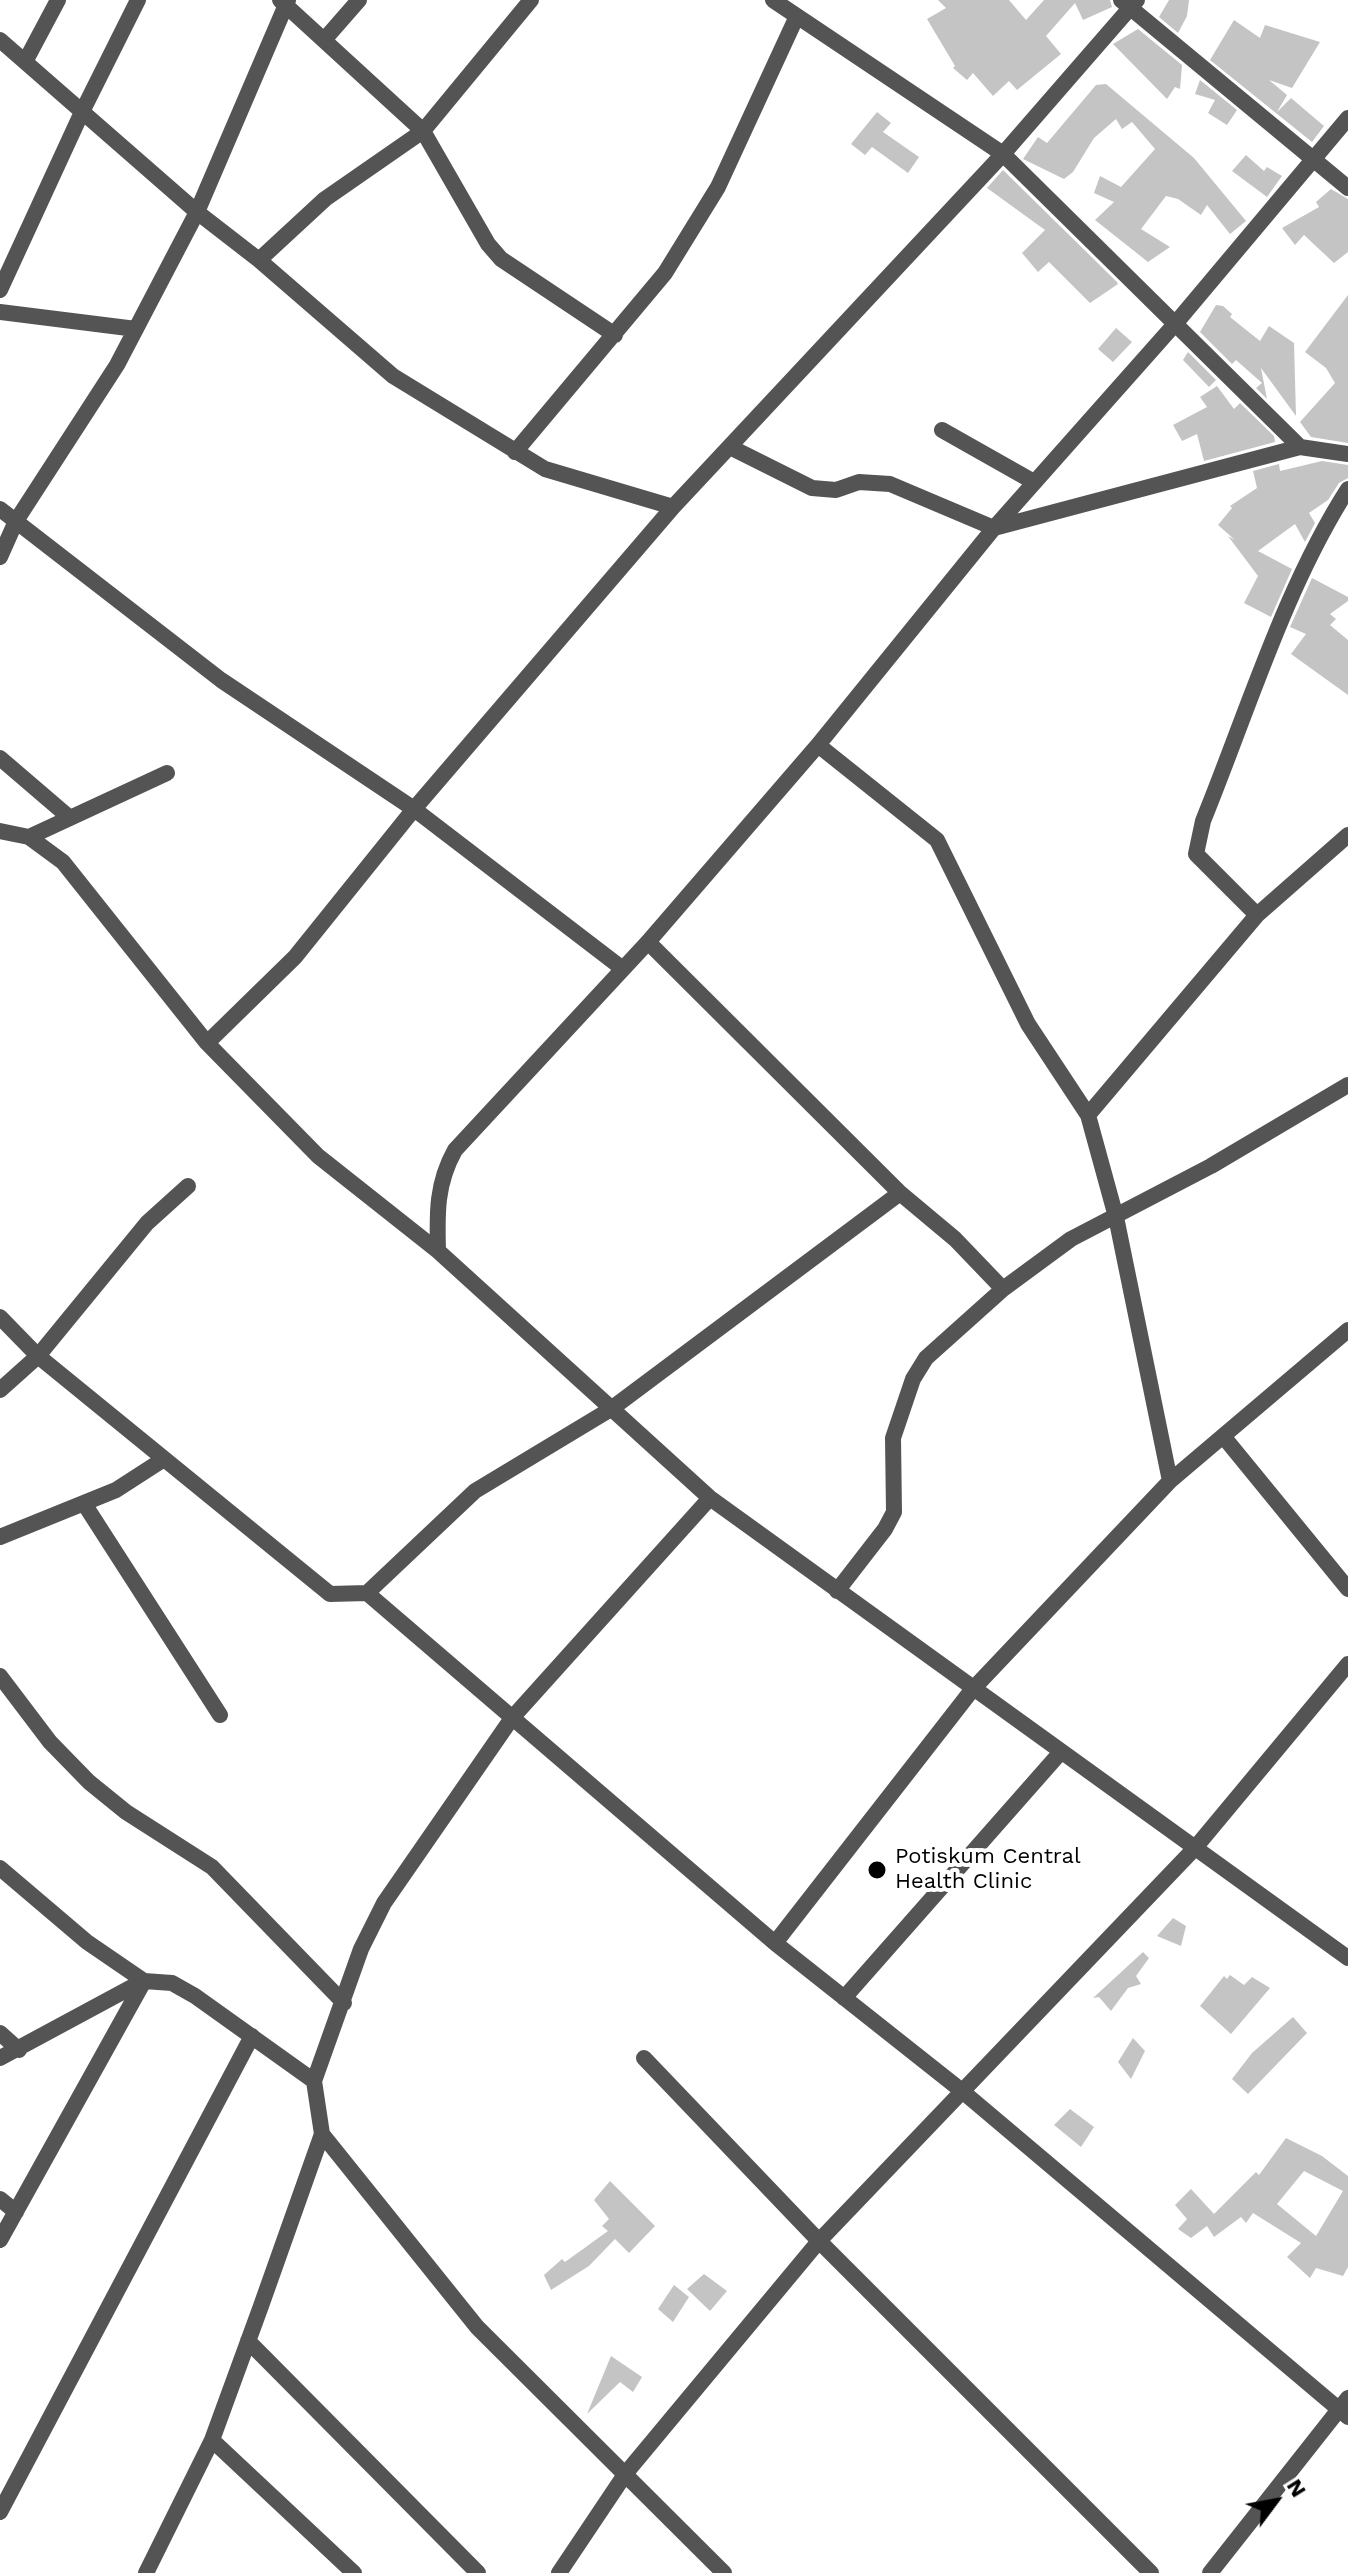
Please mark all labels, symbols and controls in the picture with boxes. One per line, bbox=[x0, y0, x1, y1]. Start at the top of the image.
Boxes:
place label: Potiskum Central Health Clinic bbox=[895, 1844, 1081, 1896]
marker: Potiskum Central Health Clinic bbox=[866, 1859, 888, 1881]
north arrow bbox=[1236, 2461, 1316, 2541]
text: N bbox=[1282, 2474, 1312, 2502]

